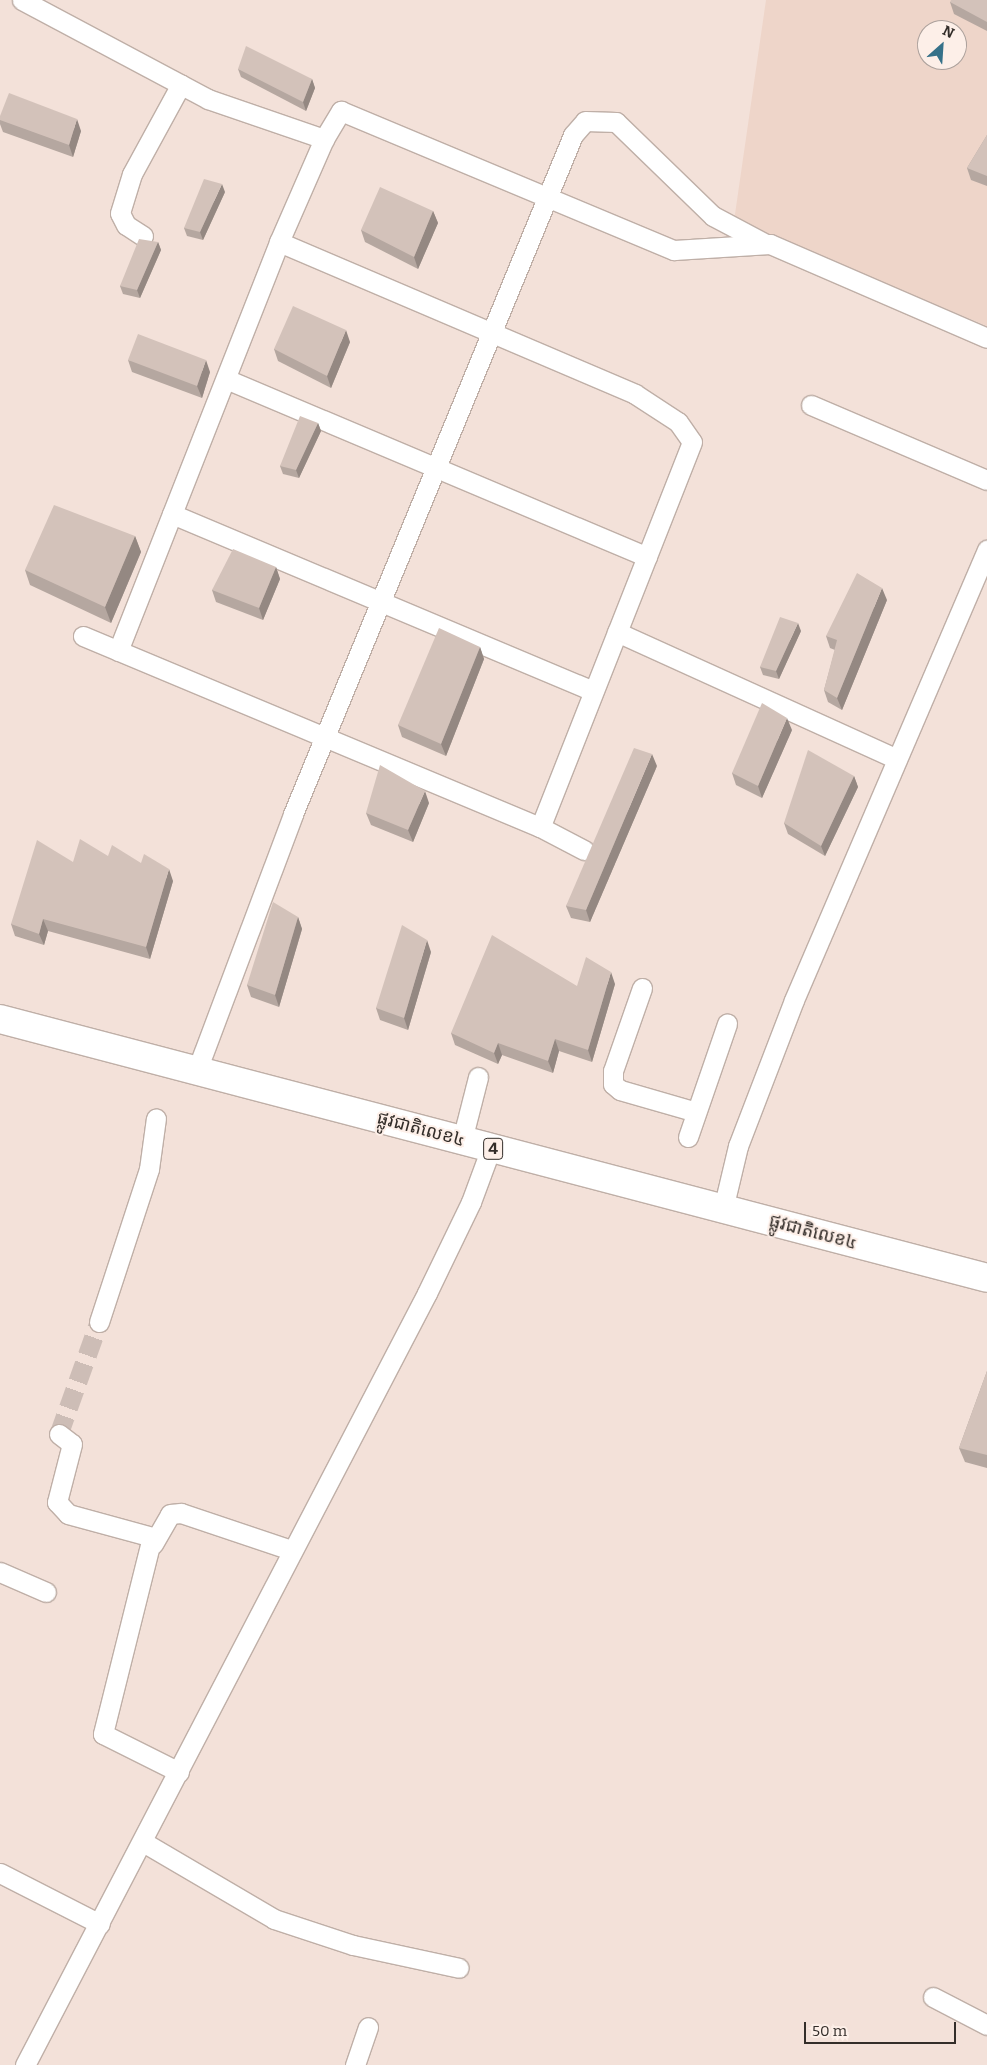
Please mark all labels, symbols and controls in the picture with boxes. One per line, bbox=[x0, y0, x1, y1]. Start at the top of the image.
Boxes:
north arrow bbox=[917, 20, 967, 70]
text: N bbox=[940, 22, 957, 42]
street label: ផ្លូវជាតិលេខ៤ bbox=[375, 1107, 467, 1151]
road number: 4 bbox=[483, 1136, 503, 1162]
street label: ផ្លូវជាតិលេខ៤ bbox=[767, 1210, 859, 1254]
scale bar bbox=[807, 2012, 960, 2044]
text: 50 m bbox=[812, 2022, 847, 2040]

